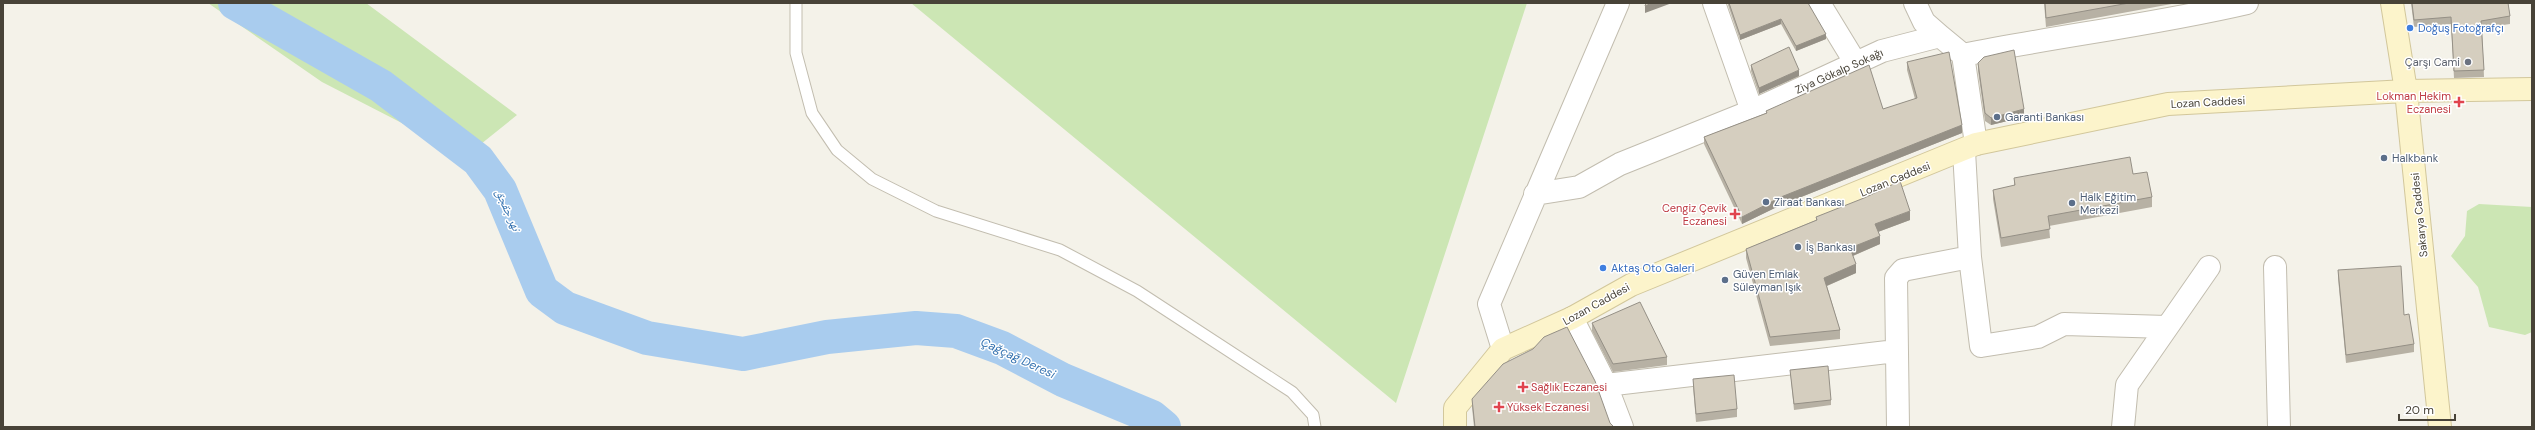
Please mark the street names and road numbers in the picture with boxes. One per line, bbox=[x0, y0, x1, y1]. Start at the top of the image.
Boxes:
street label: Ziya Gökalp Sokağı bbox=[1793, 45, 1885, 97]
street label: Lozan Caddesi bbox=[2170, 93, 2246, 111]
street label: Lozan Caddesi bbox=[1858, 159, 1932, 199]
street label: Sakarya Caddesi bbox=[2408, 172, 2430, 258]
street label: Lozan Caddesi bbox=[1560, 280, 1632, 328]

